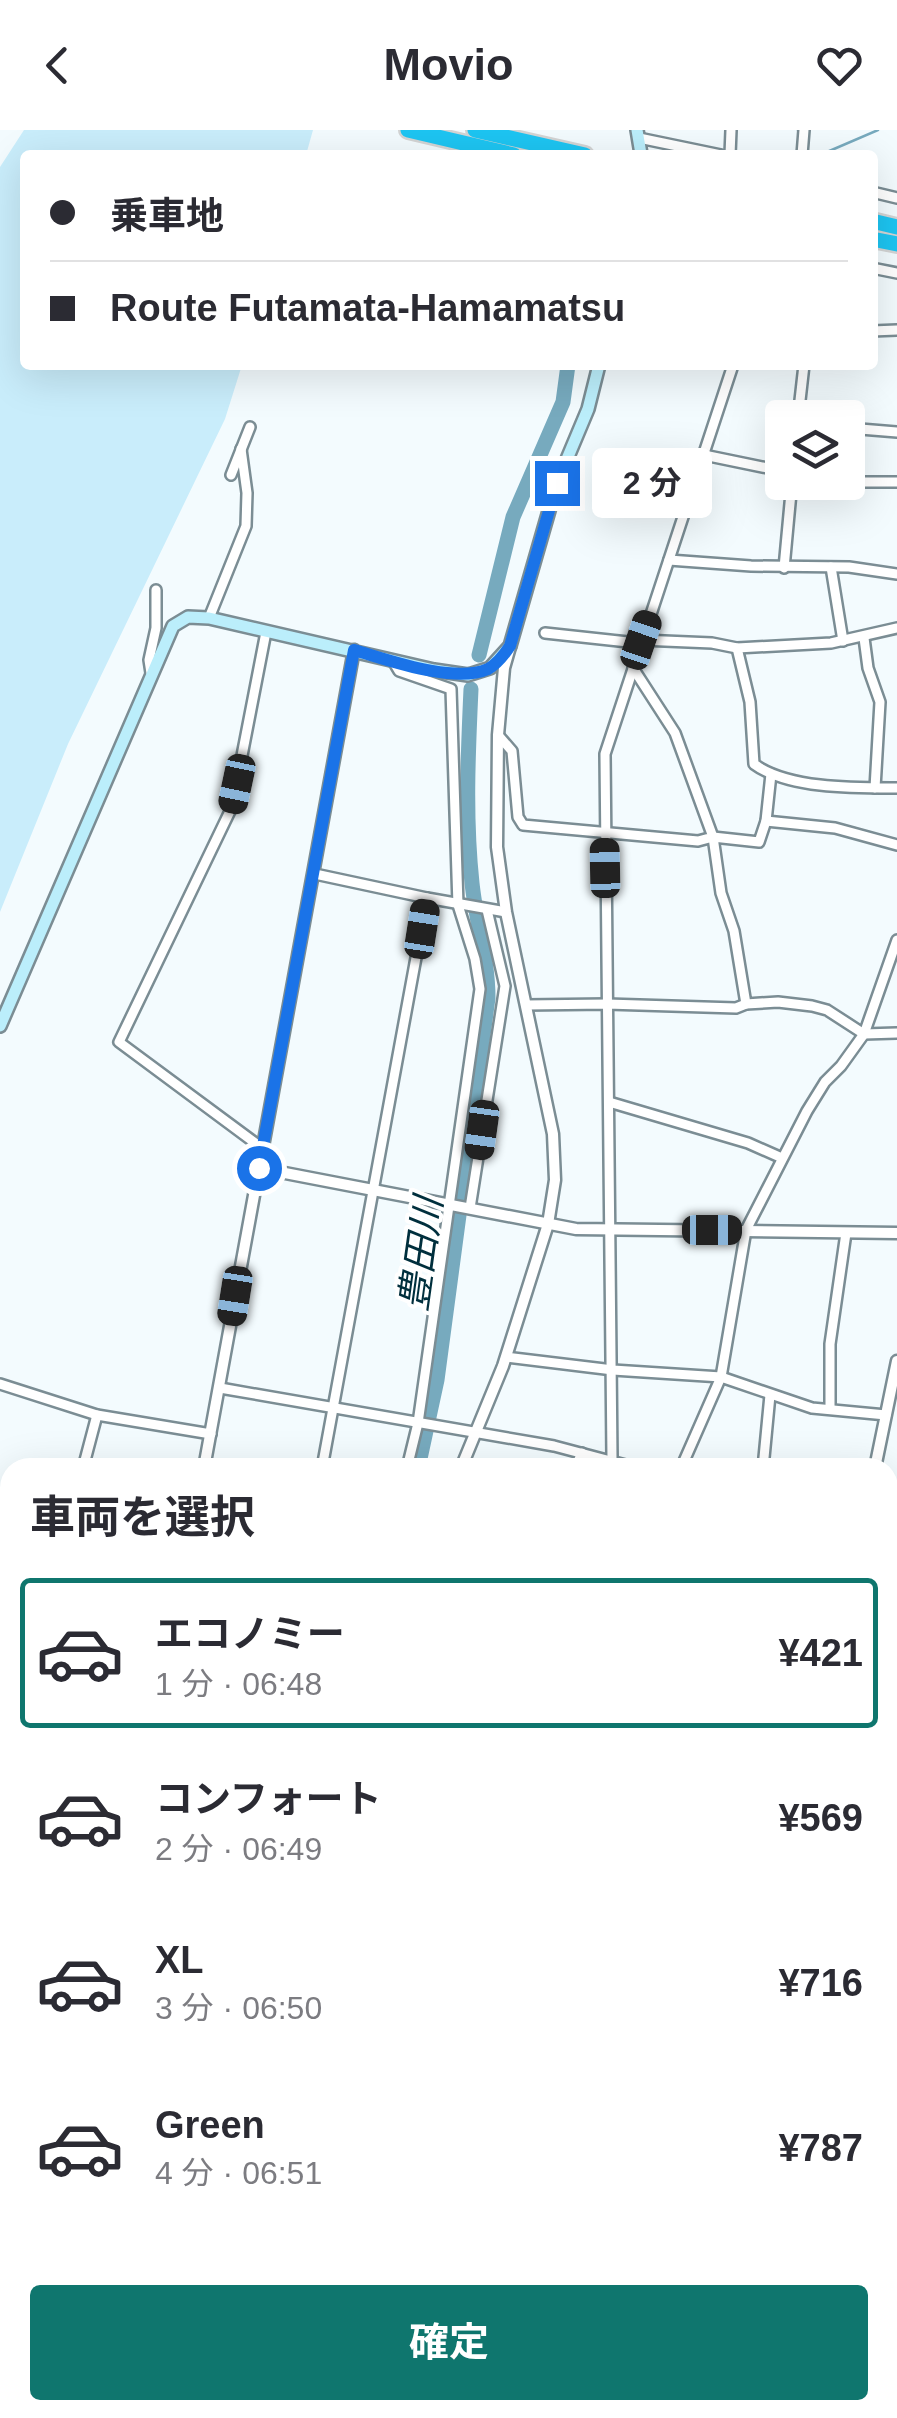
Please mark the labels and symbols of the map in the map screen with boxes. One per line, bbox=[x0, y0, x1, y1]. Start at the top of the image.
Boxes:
callout: 2 分 bbox=[592, 448, 712, 518]
route end bbox=[535, 461, 580, 506]
car bbox=[617, 607, 665, 673]
car bbox=[216, 752, 258, 816]
car bbox=[589, 838, 621, 898]
car bbox=[402, 897, 442, 961]
car bbox=[463, 1098, 501, 1162]
route start bbox=[237, 1146, 282, 1191]
water label: 豊田川 bbox=[392, 1191, 450, 1313]
car bbox=[682, 1215, 742, 1245]
car bbox=[215, 1264, 255, 1328]

